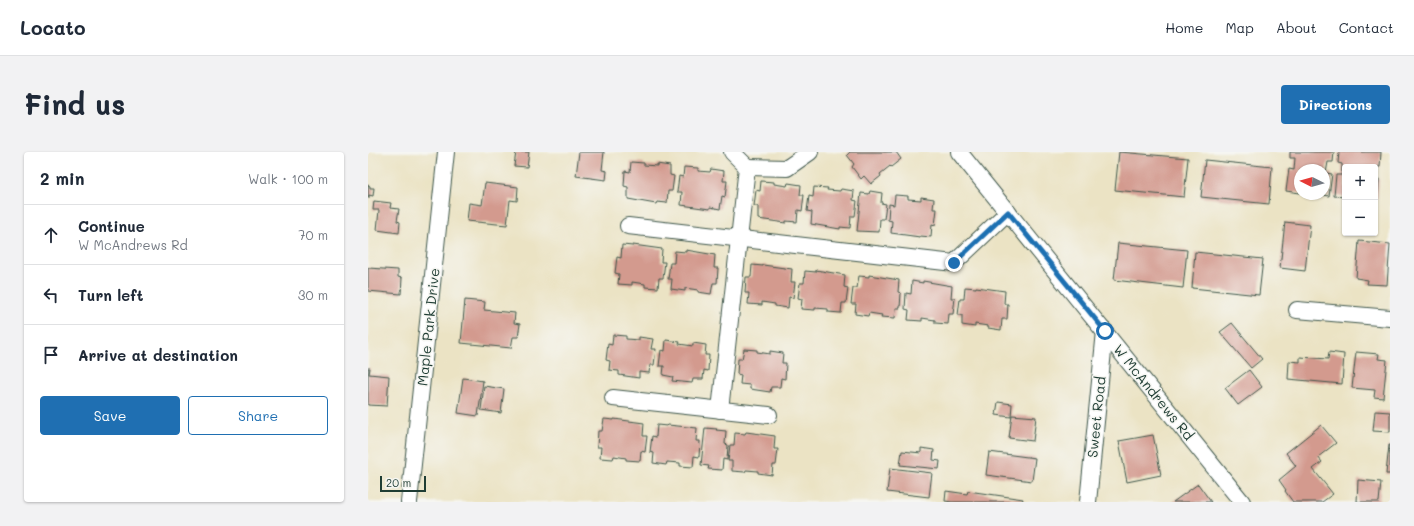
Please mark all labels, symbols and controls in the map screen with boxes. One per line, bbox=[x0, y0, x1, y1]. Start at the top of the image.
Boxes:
text: Locato bbox=[20, 15, 86, 40]
text: Home bbox=[1165, 18, 1203, 37]
text: Map bbox=[1225, 18, 1254, 37]
text: About bbox=[1276, 18, 1317, 37]
text: Contact bbox=[1339, 18, 1394, 37]
button: Directions bbox=[1281, 85, 1390, 124]
text: Find us bbox=[24, 86, 125, 122]
north arrow bbox=[1294, 164, 1330, 200]
map controls bbox=[1342, 164, 1378, 236]
button: + bbox=[1342, 164, 1378, 200]
text: 2 min bbox=[40, 167, 85, 189]
text: Walk · 100 m bbox=[248, 170, 328, 187]
button: − bbox=[1342, 200, 1378, 236]
text: Continue bbox=[78, 216, 145, 236]
icon: ahead bbox=[40, 224, 62, 246]
text: 70 m bbox=[298, 226, 328, 243]
text: W McAndrews Rd bbox=[78, 236, 188, 253]
route end bbox=[945, 254, 963, 272]
street label: Maple Park Drive bbox=[412, 267, 444, 387]
icon: left bbox=[40, 284, 62, 306]
text: Turn left bbox=[78, 285, 143, 305]
text: 30 m bbox=[298, 286, 328, 303]
route start bbox=[1096, 322, 1114, 340]
street label: W McAndrews Rd bbox=[1109, 340, 1199, 444]
icon: arrive bbox=[40, 344, 62, 366]
text: Arrive at destination bbox=[78, 345, 238, 365]
street label: Sweet Road bbox=[1082, 375, 1110, 459]
button: Save bbox=[40, 396, 180, 435]
button: Share bbox=[188, 396, 328, 435]
scale bar bbox=[380, 474, 426, 493]
text: 20 m bbox=[386, 475, 411, 490]

